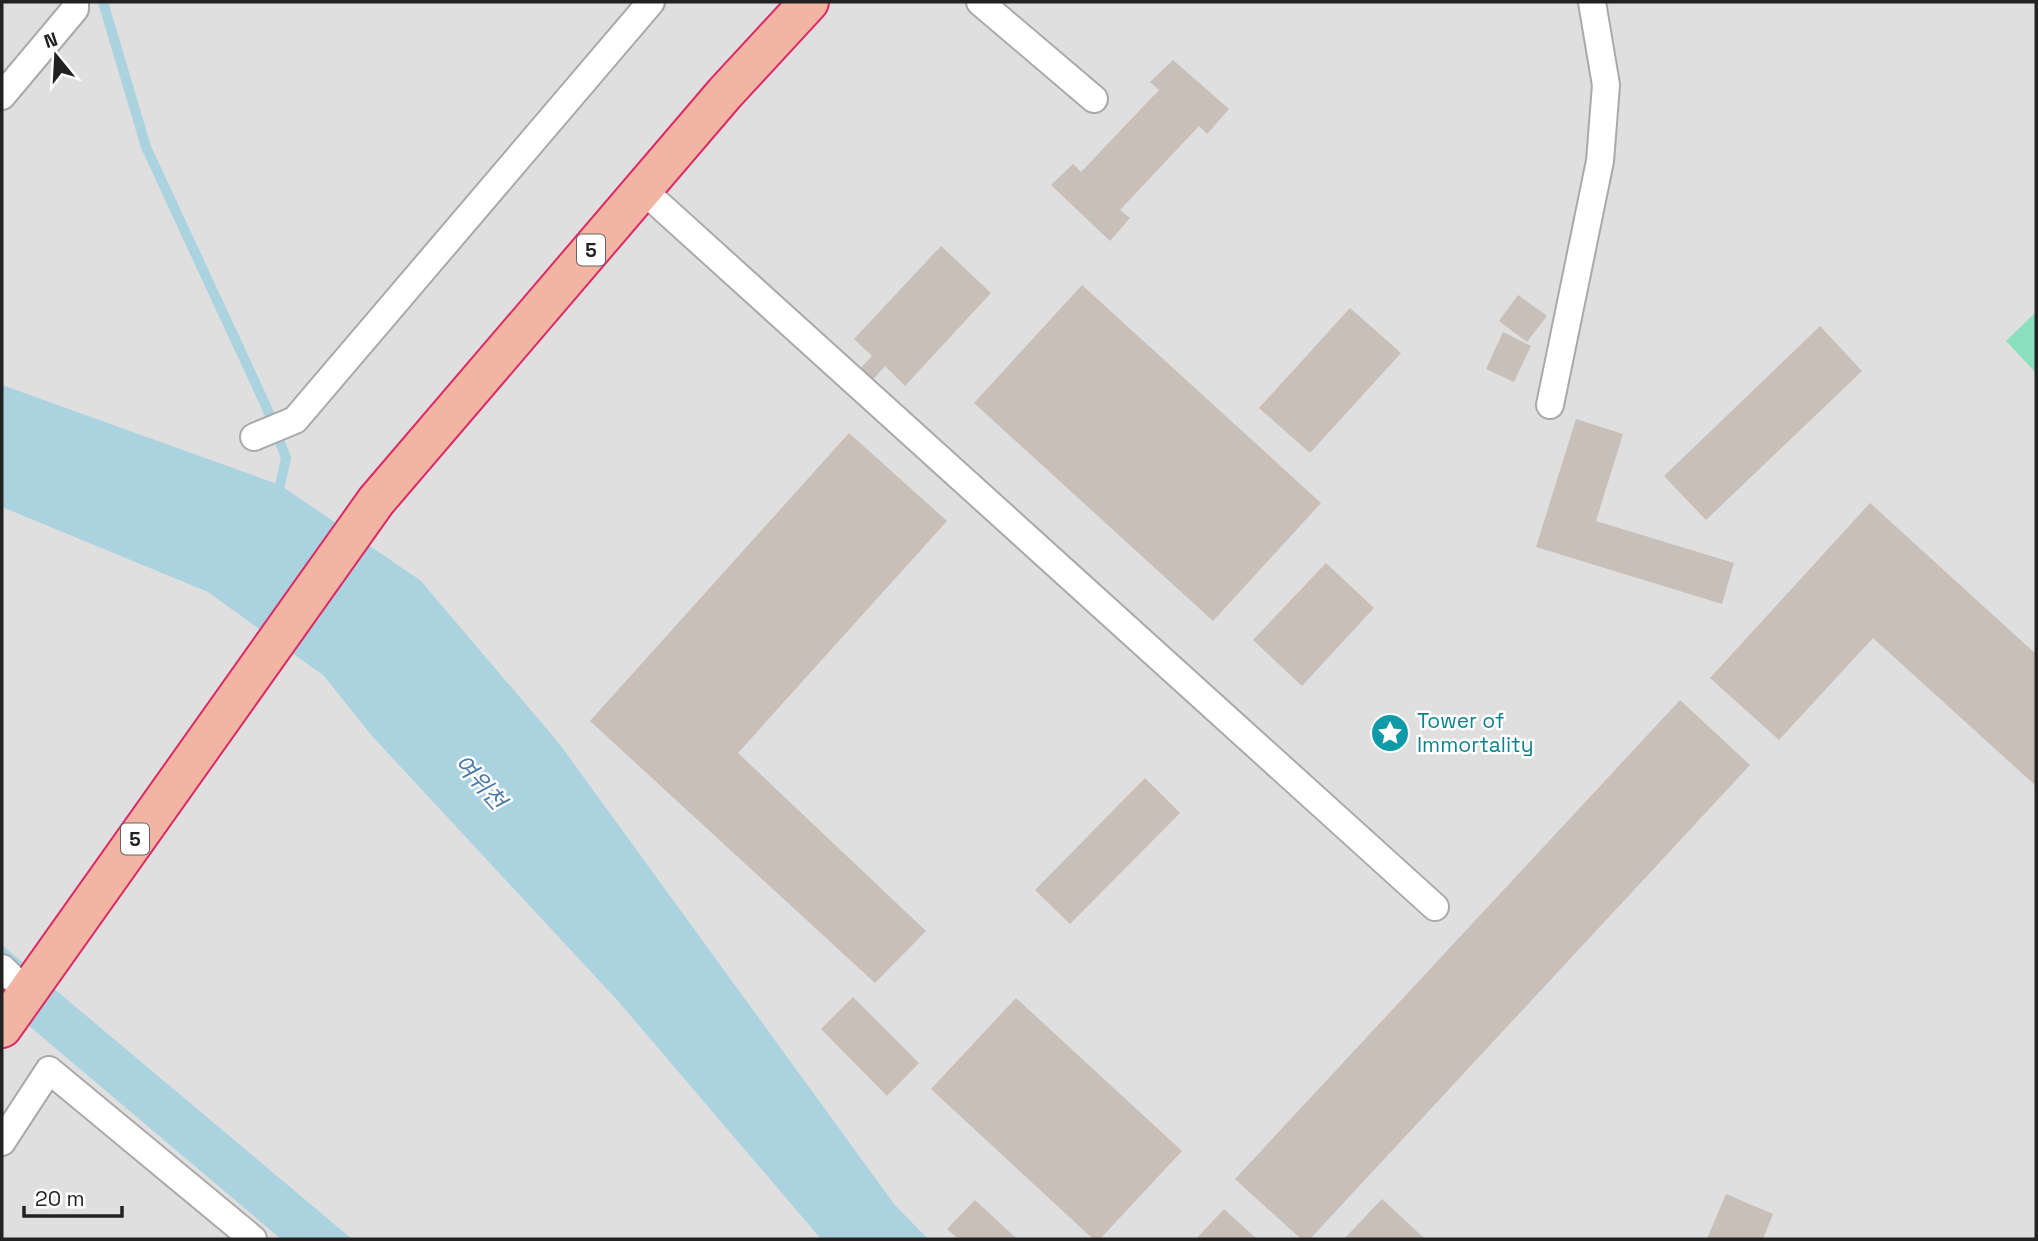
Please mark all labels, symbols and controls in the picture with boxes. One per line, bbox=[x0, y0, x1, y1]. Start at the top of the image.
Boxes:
north arrow bbox=[21, 21, 91, 91]
text: N bbox=[41, 26, 61, 54]
road number: 5 bbox=[577, 234, 605, 266]
place label: Tower of Immortality bbox=[1417, 707, 1534, 758]
place icon: Tower of Immortality bbox=[1369, 712, 1411, 754]
water label: 여위천 bbox=[448, 748, 514, 818]
road number: 5 bbox=[121, 824, 149, 854]
scale bar bbox=[24, 1174, 122, 1218]
text: 20 m bbox=[35, 1185, 85, 1212]

